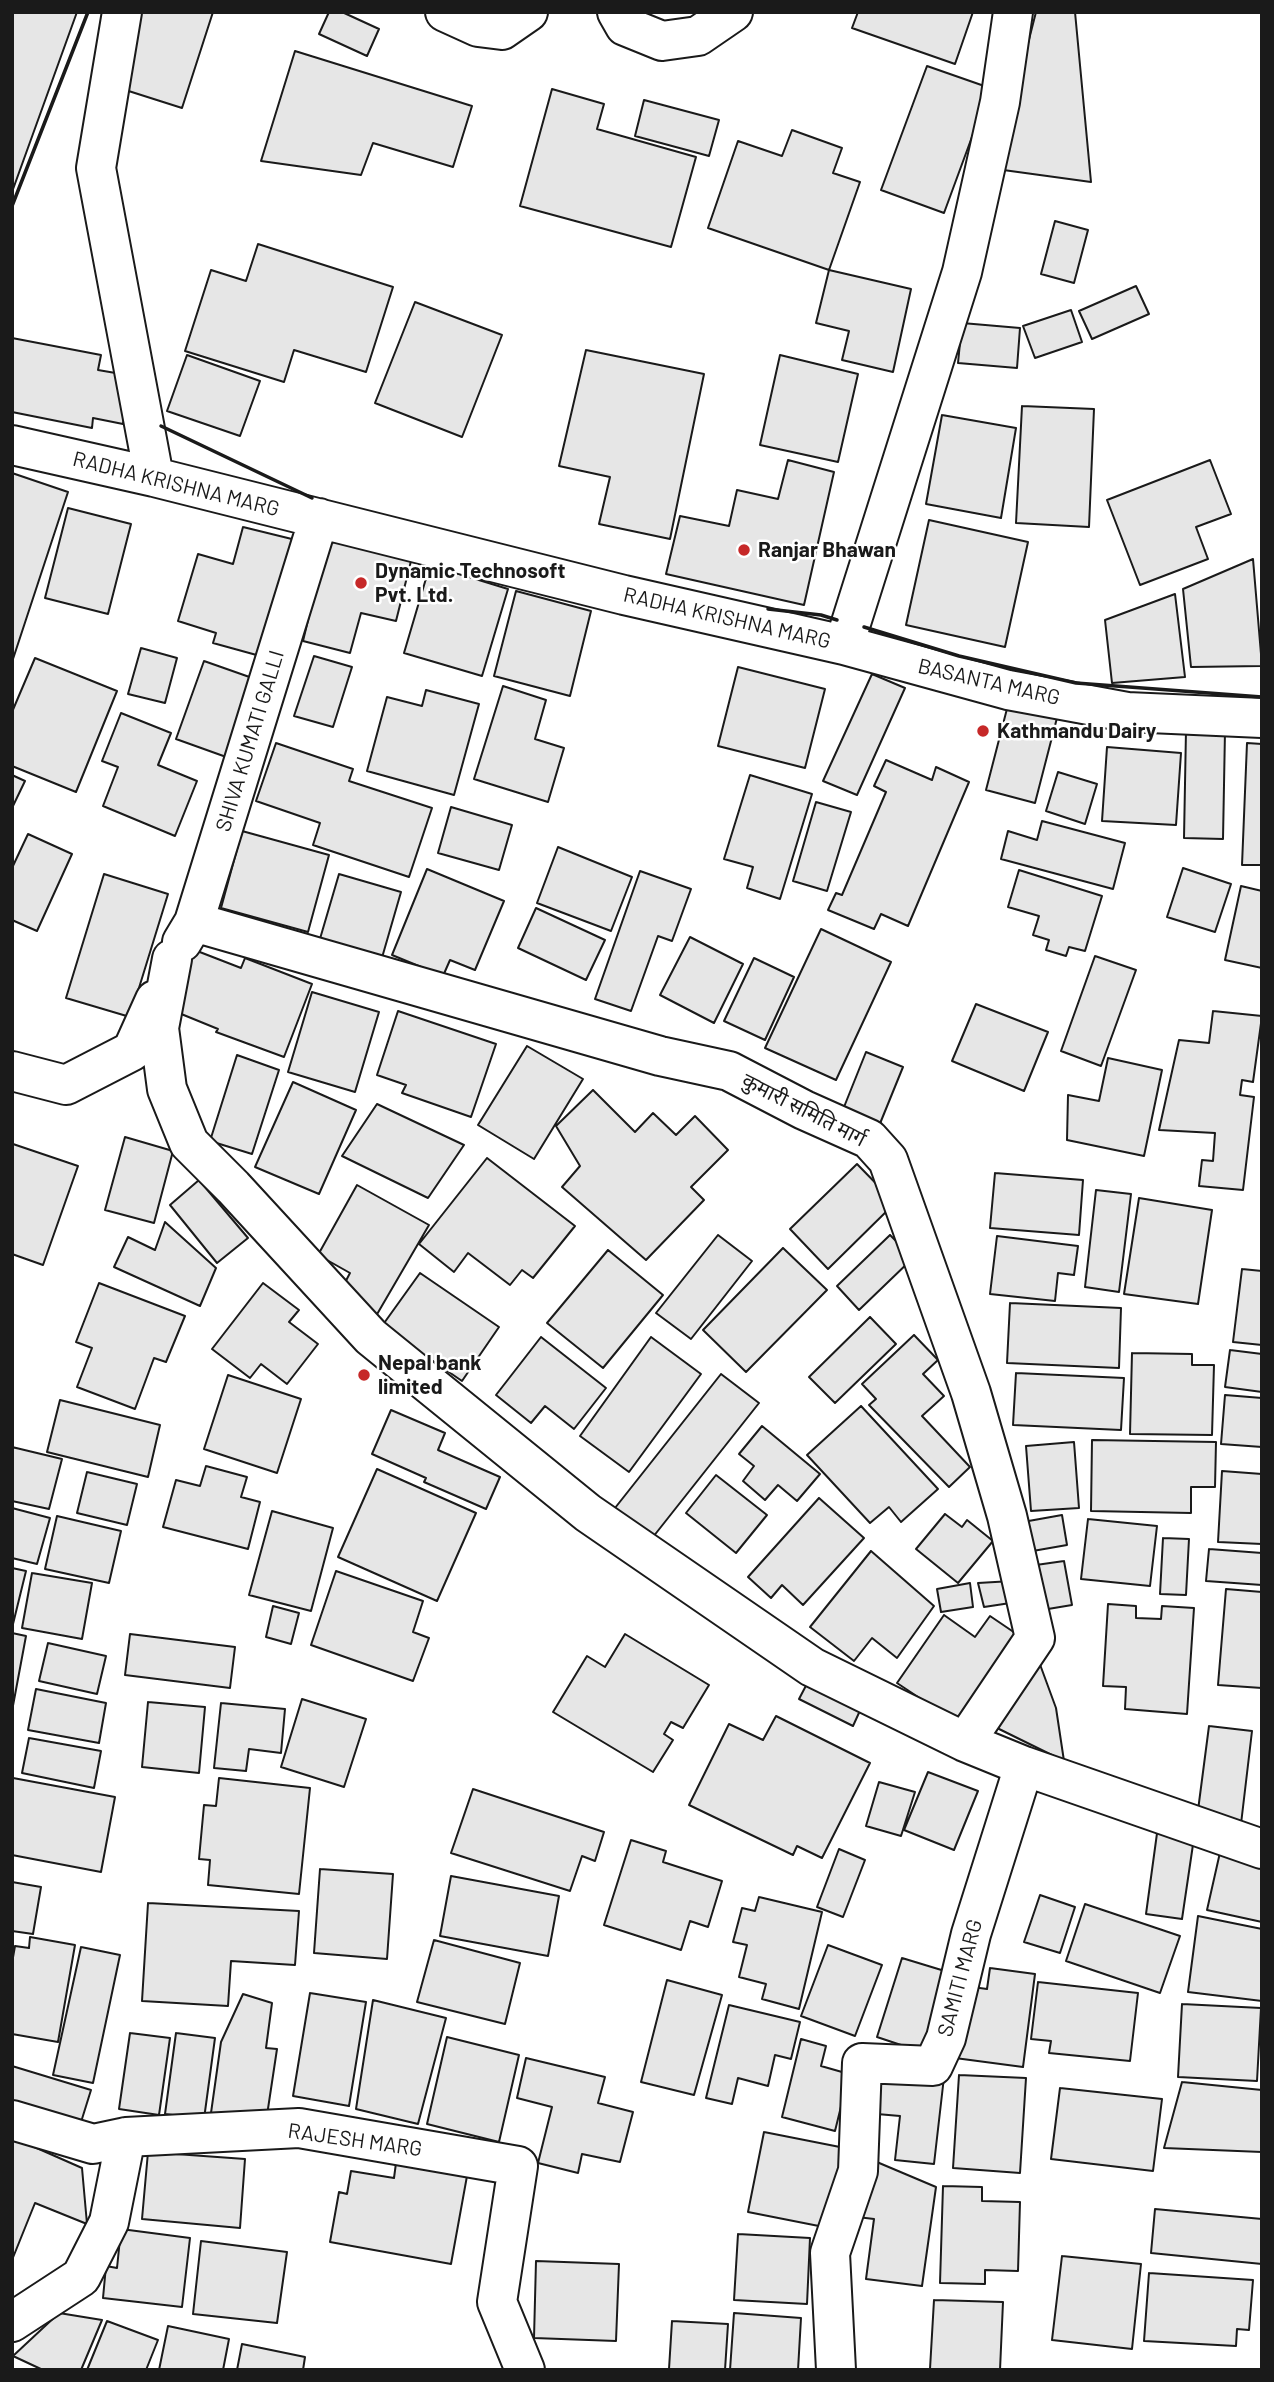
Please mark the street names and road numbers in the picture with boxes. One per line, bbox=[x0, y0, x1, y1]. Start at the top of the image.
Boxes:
street label: RADHA KRISHNA MARG bbox=[70, 446, 282, 522]
street label: RADHA KRISHNA MARG bbox=[621, 582, 833, 654]
street label: SHIVA KUMATI GALLI bbox=[210, 647, 290, 835]
street label: BASANTA MARG bbox=[915, 653, 1063, 711]
street label: कुमारी समिति मार्ग bbox=[738, 1068, 870, 1152]
street label: SAMITI MARG bbox=[932, 1917, 988, 2039]
street label: RAJESH MARG bbox=[286, 2118, 424, 2162]

